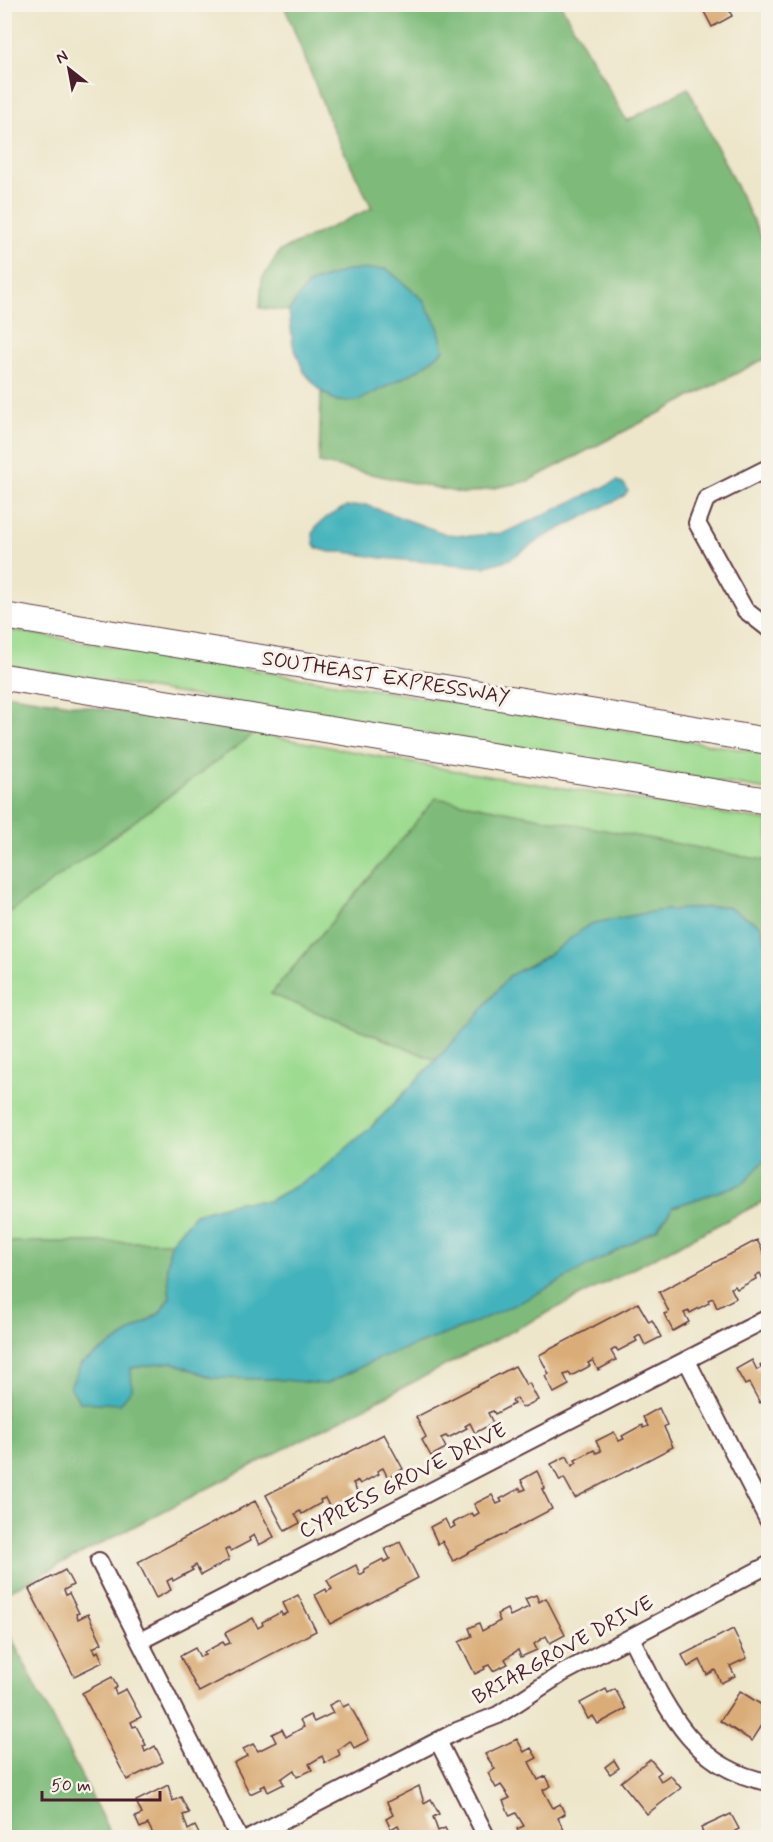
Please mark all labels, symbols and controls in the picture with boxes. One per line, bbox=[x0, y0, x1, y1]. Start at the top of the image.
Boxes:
north arrow bbox=[39, 39, 99, 99]
text: N bbox=[52, 46, 72, 69]
street label: SOUTHEAST EXPRESSWAY bbox=[260, 645, 512, 711]
street label: CYPRESS GROVE DRIVE bbox=[294, 1416, 512, 1546]
street label: BRIARGROVE DRIVE bbox=[468, 1589, 658, 1711]
scale bar bbox=[42, 1764, 160, 1802]
text: 50 m bbox=[51, 1774, 91, 1798]

